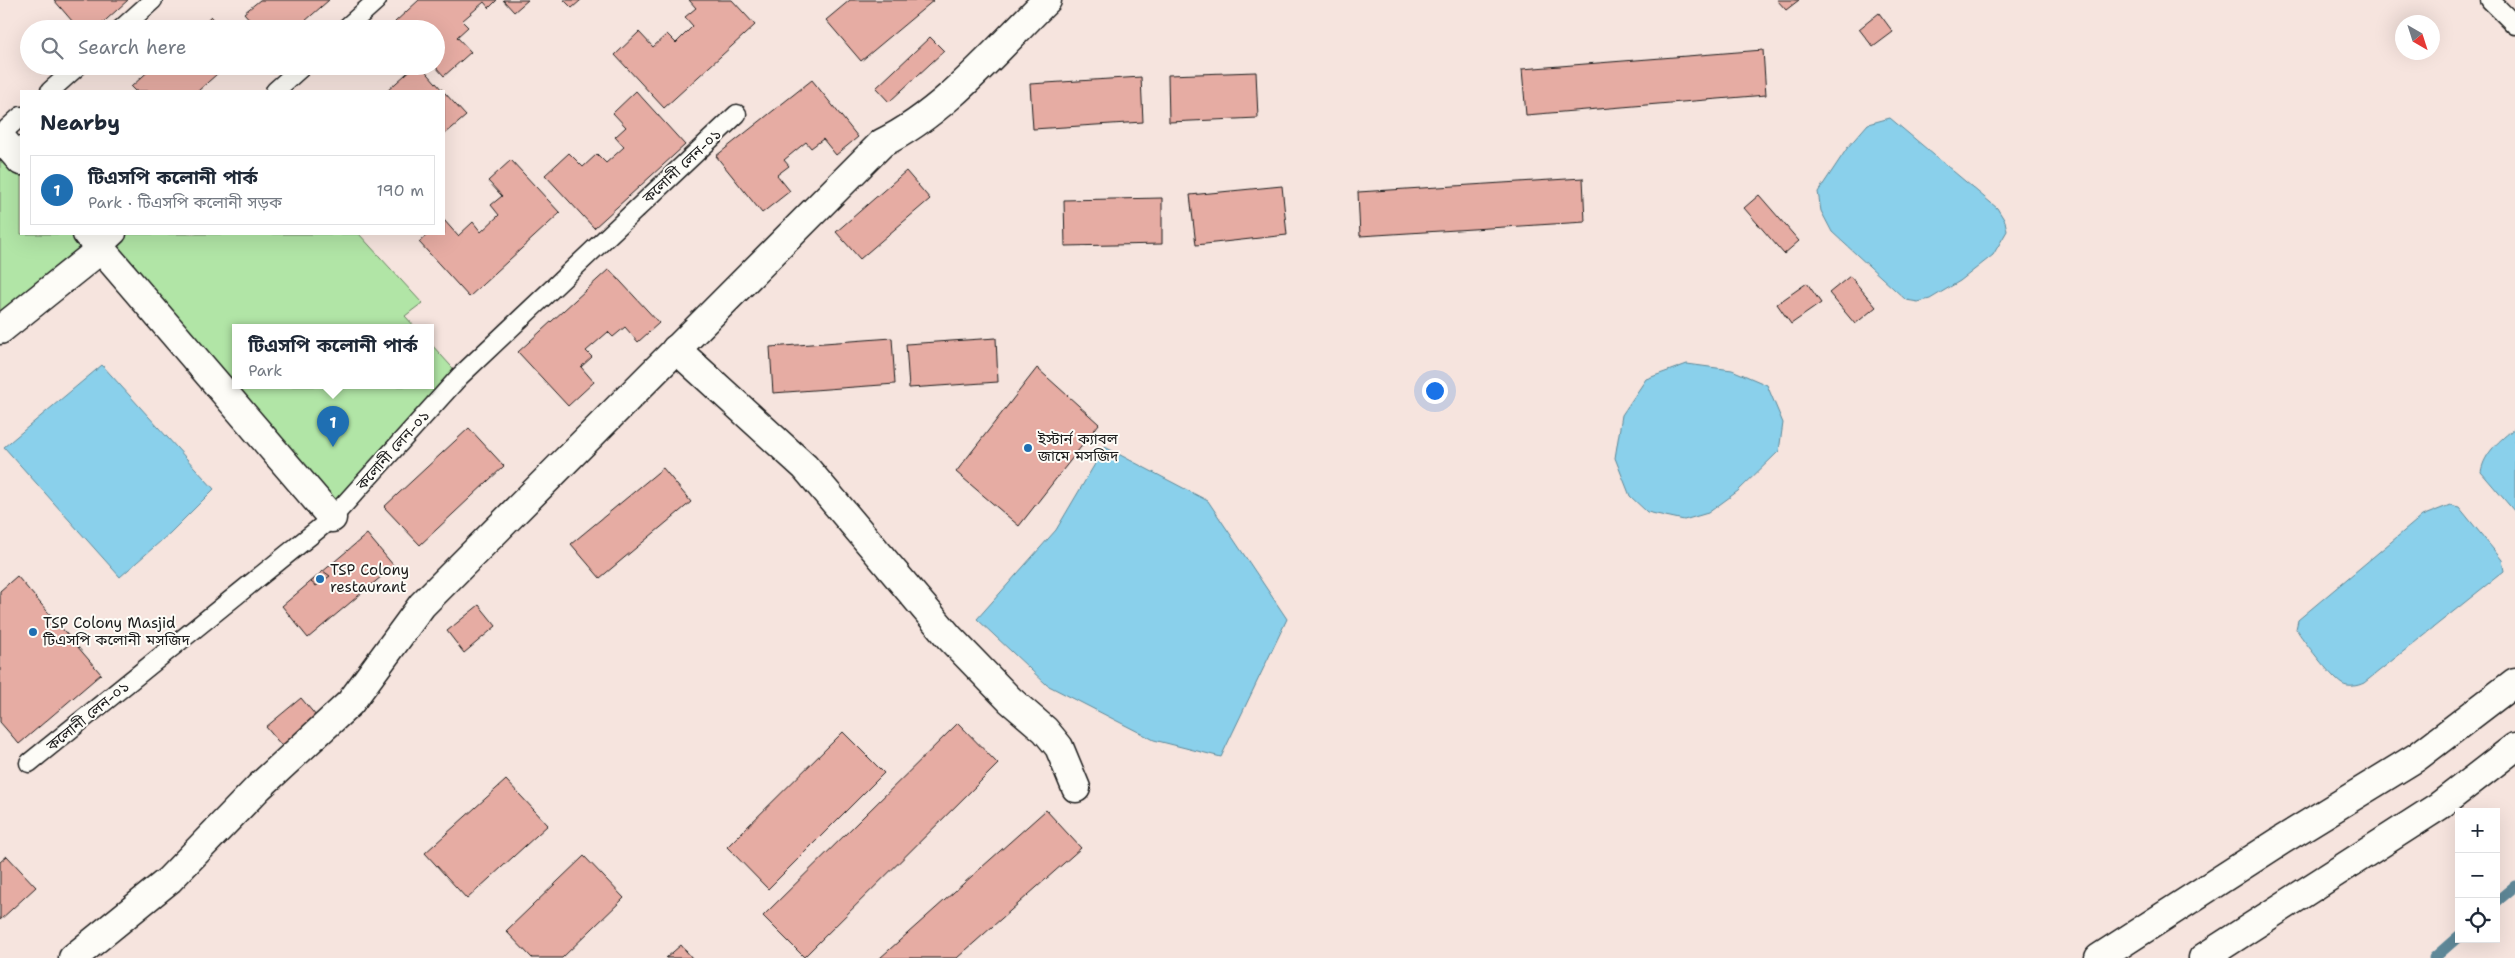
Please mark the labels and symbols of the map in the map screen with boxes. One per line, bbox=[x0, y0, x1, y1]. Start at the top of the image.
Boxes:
north arrow bbox=[2395, 15, 2440, 60]
street label: কলোনী লেন-০১ bbox=[638, 124, 726, 208]
your location bbox=[1422, 378, 1448, 404]
pin: 1 bbox=[317, 406, 349, 447]
street label: কলোনী লেন-০১ bbox=[351, 406, 434, 495]
place label: ইস্টার্ন ক্যাবল জামে মসজিদ bbox=[1037, 429, 1119, 466]
marker: ইস্টার্ন ক্যাবল জামে মসজিদ bbox=[1022, 442, 1034, 454]
place label: TSP Colony restaurant bbox=[330, 560, 409, 597]
marker: TSP Colony restaurant bbox=[314, 573, 326, 585]
place label: TSP Colony Masjid টিএসপি কলোনী মসজিদ bbox=[42, 613, 190, 650]
marker: TSP Colony Masjid টিএসপি কলোনী মসজিদ bbox=[27, 626, 39, 638]
street label: কলোনী লেন-০১ bbox=[42, 676, 134, 756]

